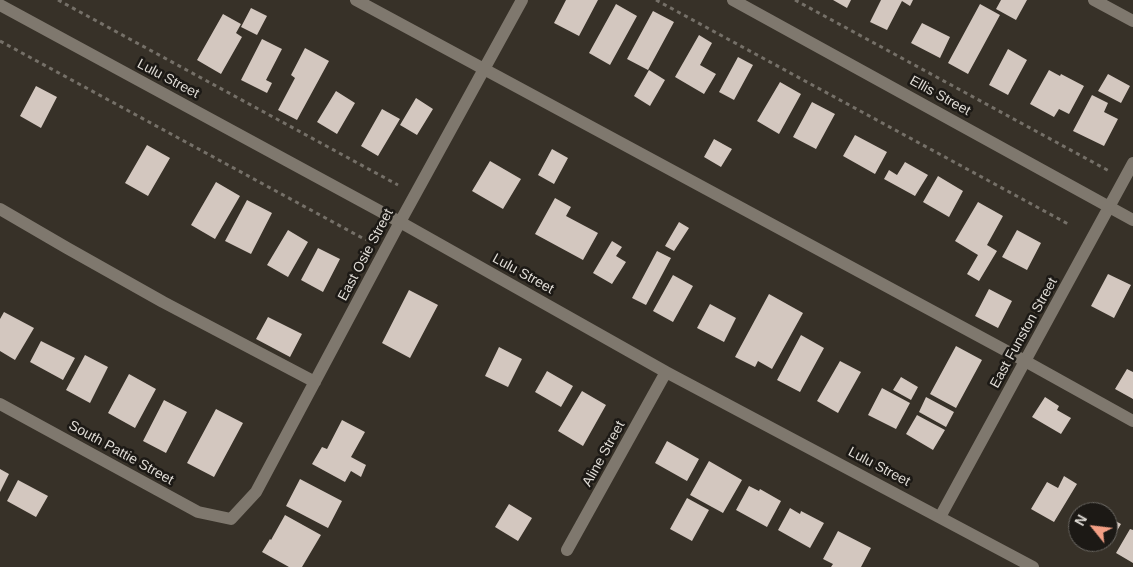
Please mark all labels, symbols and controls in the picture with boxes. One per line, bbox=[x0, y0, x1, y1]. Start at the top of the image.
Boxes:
street label: Lulu Street bbox=[134, 56, 202, 102]
street label: Ellis Street bbox=[907, 72, 973, 120]
street label: East Osie Street bbox=[335, 206, 397, 304]
street label: Lulu Street bbox=[489, 250, 557, 298]
street label: East Funston Street bbox=[987, 275, 1061, 391]
street label: South Pattie Street bbox=[66, 417, 176, 489]
street label: Aline Street bbox=[579, 418, 629, 490]
street label: Lulu Street bbox=[845, 444, 913, 490]
north arrow bbox=[1068, 502, 1118, 552]
text: N bbox=[1071, 512, 1090, 529]

